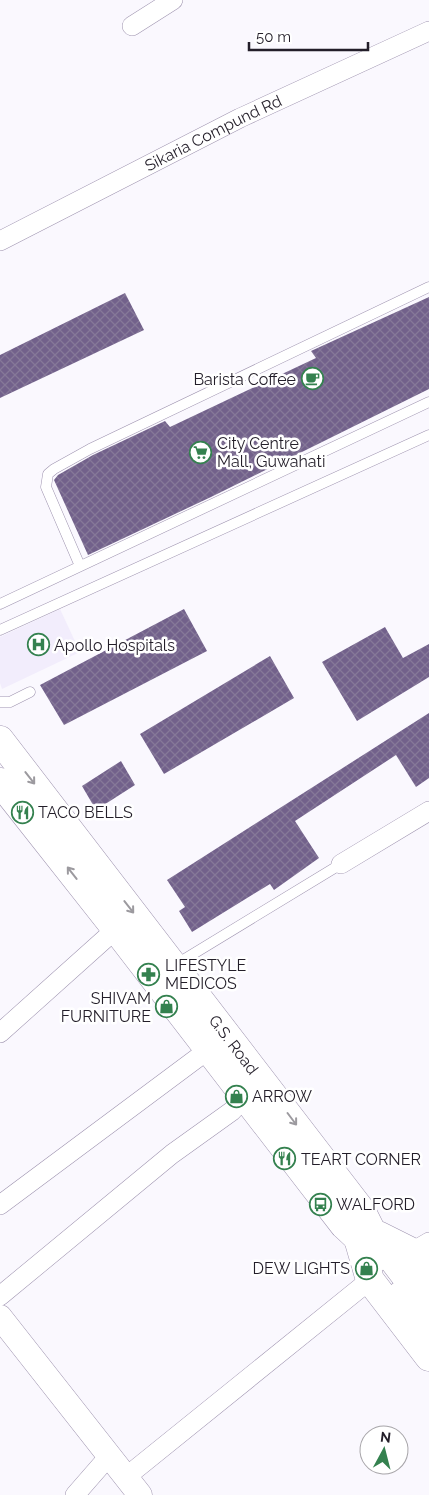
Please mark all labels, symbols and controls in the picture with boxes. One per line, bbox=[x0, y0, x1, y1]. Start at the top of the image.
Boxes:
scale bar bbox=[249, 20, 368, 52]
text: 50 m bbox=[256, 28, 291, 46]
street label: Sikaria Compund Rd bbox=[142, 91, 285, 175]
cafe icon: Barista Coffee bbox=[300, 367, 324, 391]
place label: Barista Coffee bbox=[193, 370, 296, 389]
place label: City Centre Mall, Guwahati bbox=[217, 434, 325, 471]
supermarket icon: City Centre Mall, Guwahati bbox=[189, 440, 213, 464]
hospital icon: Apollo Hospitals bbox=[26, 633, 50, 657]
place label: Apollo Hospitals bbox=[54, 636, 175, 655]
one-way arrow bbox=[25, 771, 35, 785]
restaurant icon: TACO BELLS bbox=[10, 800, 34, 824]
place label: TACO BELLS bbox=[38, 803, 133, 822]
one-way arrow bbox=[66, 867, 77, 880]
one-way arrow bbox=[124, 900, 134, 914]
place label: LIFESTYLE MEDICOS bbox=[165, 956, 247, 993]
pharmacy icon: LIFESTYLE MEDICOS bbox=[137, 962, 161, 986]
place label: SHIVAM FURNITURE bbox=[61, 989, 151, 1026]
shop icon: SHIVAM FURNITURE bbox=[155, 995, 179, 1019]
street label: G.S. Road bbox=[205, 1011, 262, 1078]
shop icon: ARROW bbox=[224, 1084, 248, 1108]
place label: ARROW bbox=[252, 1087, 312, 1106]
one-way arrow bbox=[286, 1112, 297, 1125]
restaurant icon: TEART CORNER bbox=[273, 1147, 297, 1171]
place label: TEART CORNER bbox=[301, 1150, 421, 1169]
bus stop icon: WALFORD bbox=[308, 1192, 332, 1216]
place label: WALFORD bbox=[336, 1195, 415, 1214]
shop icon: DEW LIGHTS bbox=[354, 1256, 378, 1280]
place label: DEW LIGHTS bbox=[253, 1259, 350, 1278]
north arrow bbox=[359, 1425, 409, 1475]
text: N bbox=[379, 1429, 392, 1446]

